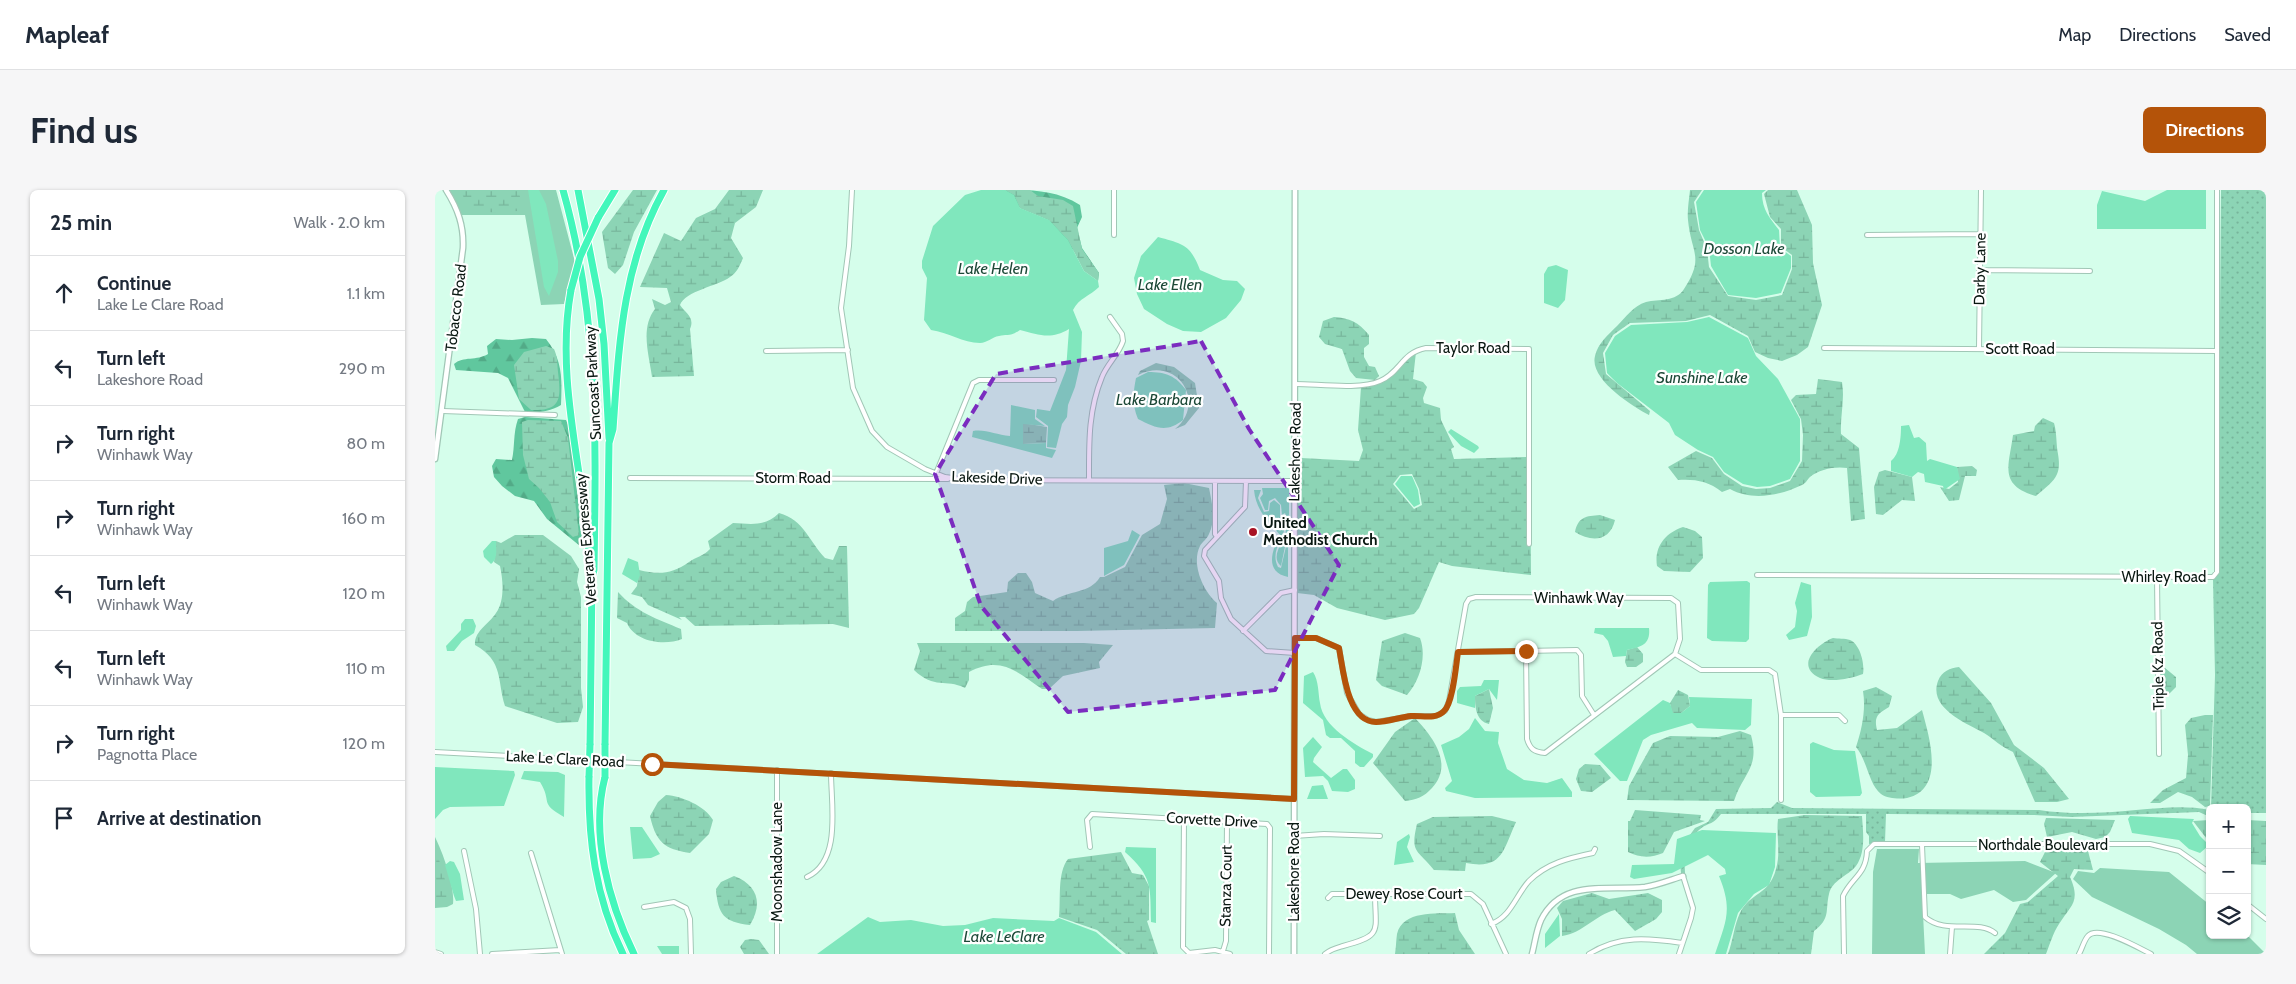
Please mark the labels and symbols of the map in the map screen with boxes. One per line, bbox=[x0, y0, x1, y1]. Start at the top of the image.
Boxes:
street label: Darby Lane bbox=[1970, 232, 1990, 305]
water label: Dosson Lake bbox=[1703, 239, 1785, 258]
water label: Lake Helen bbox=[958, 259, 1028, 278]
street label: Tobacco Road bbox=[442, 263, 470, 353]
water label: Lake Ellen bbox=[1138, 275, 1202, 294]
street label: Suncoast Parkway bbox=[581, 325, 605, 440]
street label: Taylor Road bbox=[1436, 339, 1510, 357]
street label: Scott Road bbox=[1985, 340, 2055, 358]
water label: Sunshine Lake bbox=[1656, 368, 1748, 387]
water label: Lake Barbara bbox=[1116, 390, 1202, 409]
street label: Lakeshore Road bbox=[1285, 402, 1305, 502]
street label: Lakeside Drive bbox=[951, 467, 1043, 489]
street label: Storm Road bbox=[755, 469, 831, 487]
street label: Veterans Expressway bbox=[571, 472, 601, 606]
place label: United Methodist Church bbox=[1263, 514, 1378, 549]
marker: United Methodist Church bbox=[1247, 526, 1259, 538]
street label: Whirley Road bbox=[2122, 568, 2206, 586]
street label: Winhawk Way bbox=[1534, 589, 1624, 607]
street label: Triple Kz Road bbox=[2148, 621, 2168, 711]
route end bbox=[1515, 640, 1538, 663]
street label: Lake Le Clare Road bbox=[505, 747, 625, 771]
route start bbox=[641, 753, 664, 776]
street label: Moonshadow Lane bbox=[768, 802, 786, 922]
street label: Corvette Drive bbox=[1166, 809, 1259, 831]
street label: Lakeshore Road bbox=[1285, 822, 1303, 922]
street label: Northdale Boulevard bbox=[1978, 836, 2108, 854]
street label: Stanza Court bbox=[1216, 845, 1236, 927]
street label: Dewey Rose Court bbox=[1345, 885, 1463, 903]
water label: Lake LeClare bbox=[963, 927, 1045, 946]

